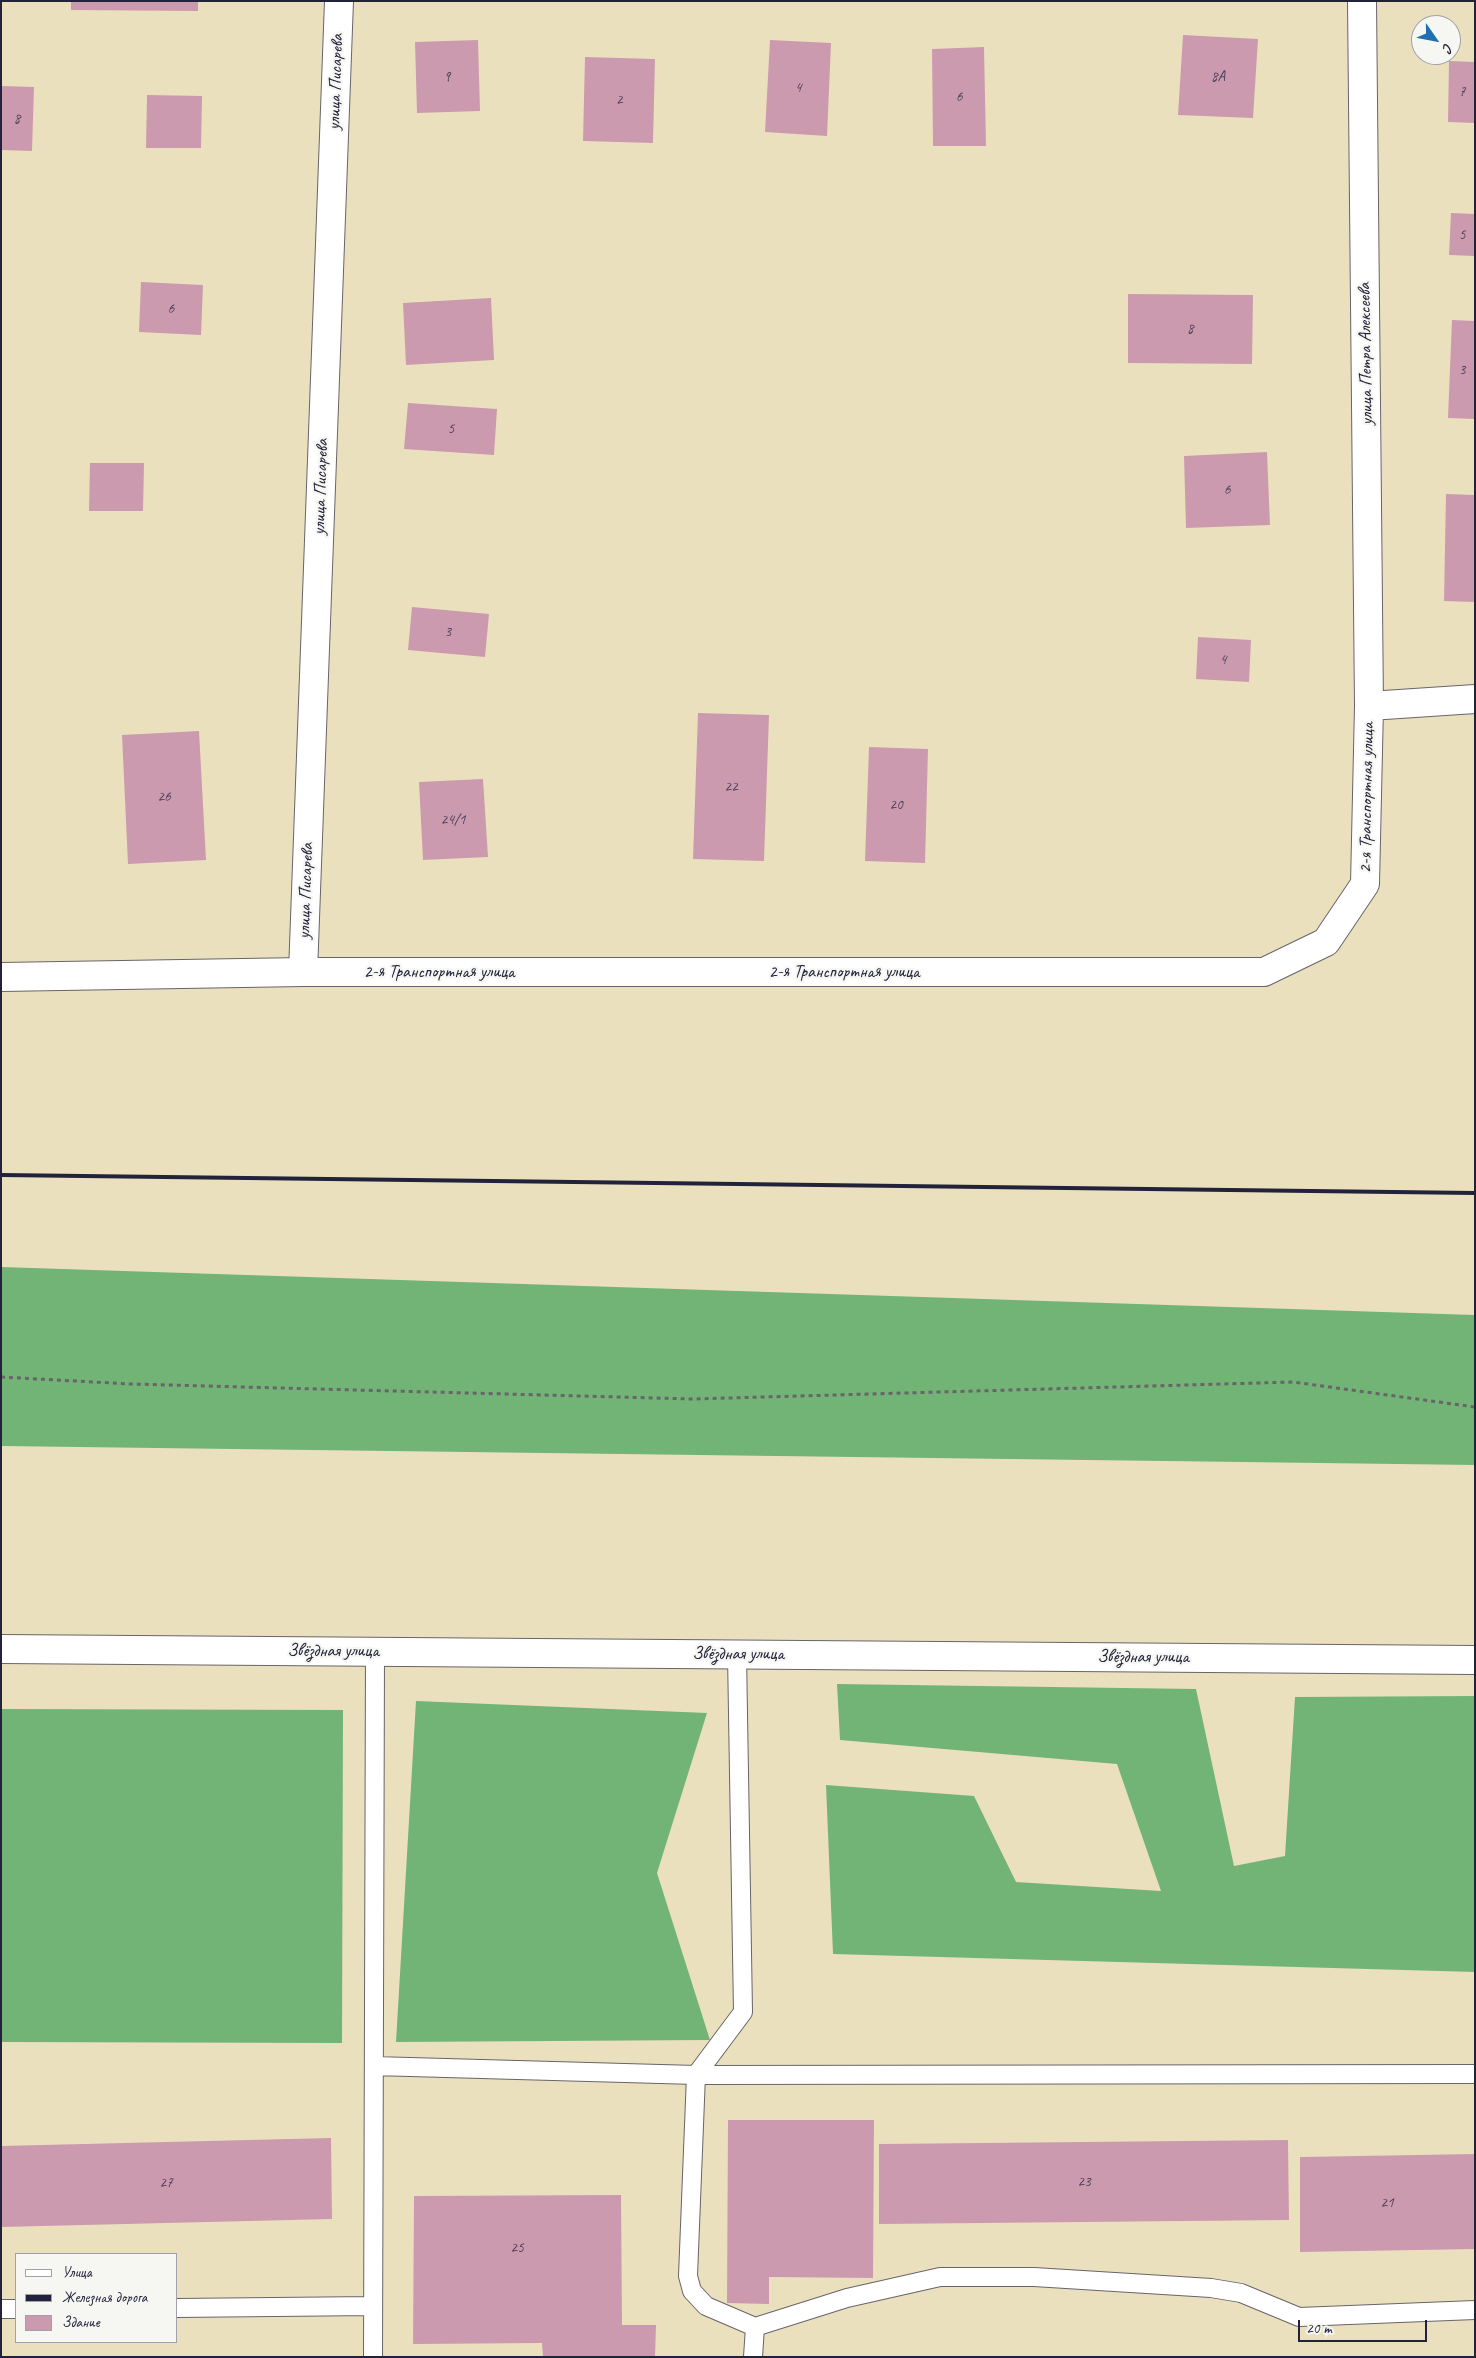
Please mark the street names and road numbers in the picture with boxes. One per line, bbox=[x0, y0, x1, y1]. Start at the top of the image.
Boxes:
street label: улица Писарева bbox=[324, 34, 348, 130]
street label: улица Петра Алексеева bbox=[1354, 282, 1378, 426]
street label: улица Писарева bbox=[309, 439, 333, 535]
street label: 2-я Транспортная улица bbox=[1355, 722, 1379, 874]
street label: улица Писарева bbox=[294, 843, 318, 939]
street label: 2-я Транспортная улица bbox=[364, 961, 514, 983]
street label: 2-я Транспортная улица bbox=[769, 961, 919, 983]
street label: Звёздная улица bbox=[287, 1640, 379, 1662]
street label: Звёздная улица bbox=[692, 1643, 784, 1665]
street label: Звёздная улица bbox=[1097, 1646, 1189, 1668]

